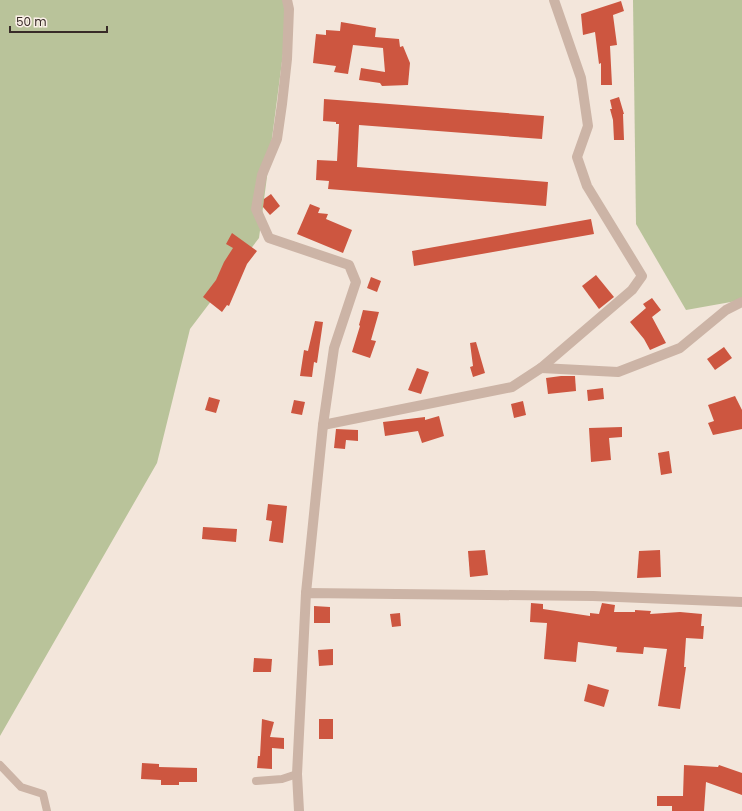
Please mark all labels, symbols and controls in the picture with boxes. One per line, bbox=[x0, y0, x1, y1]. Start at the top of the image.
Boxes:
scale bar bbox=[10, 8, 107, 34]
text: 50 m bbox=[16, 13, 47, 30]

